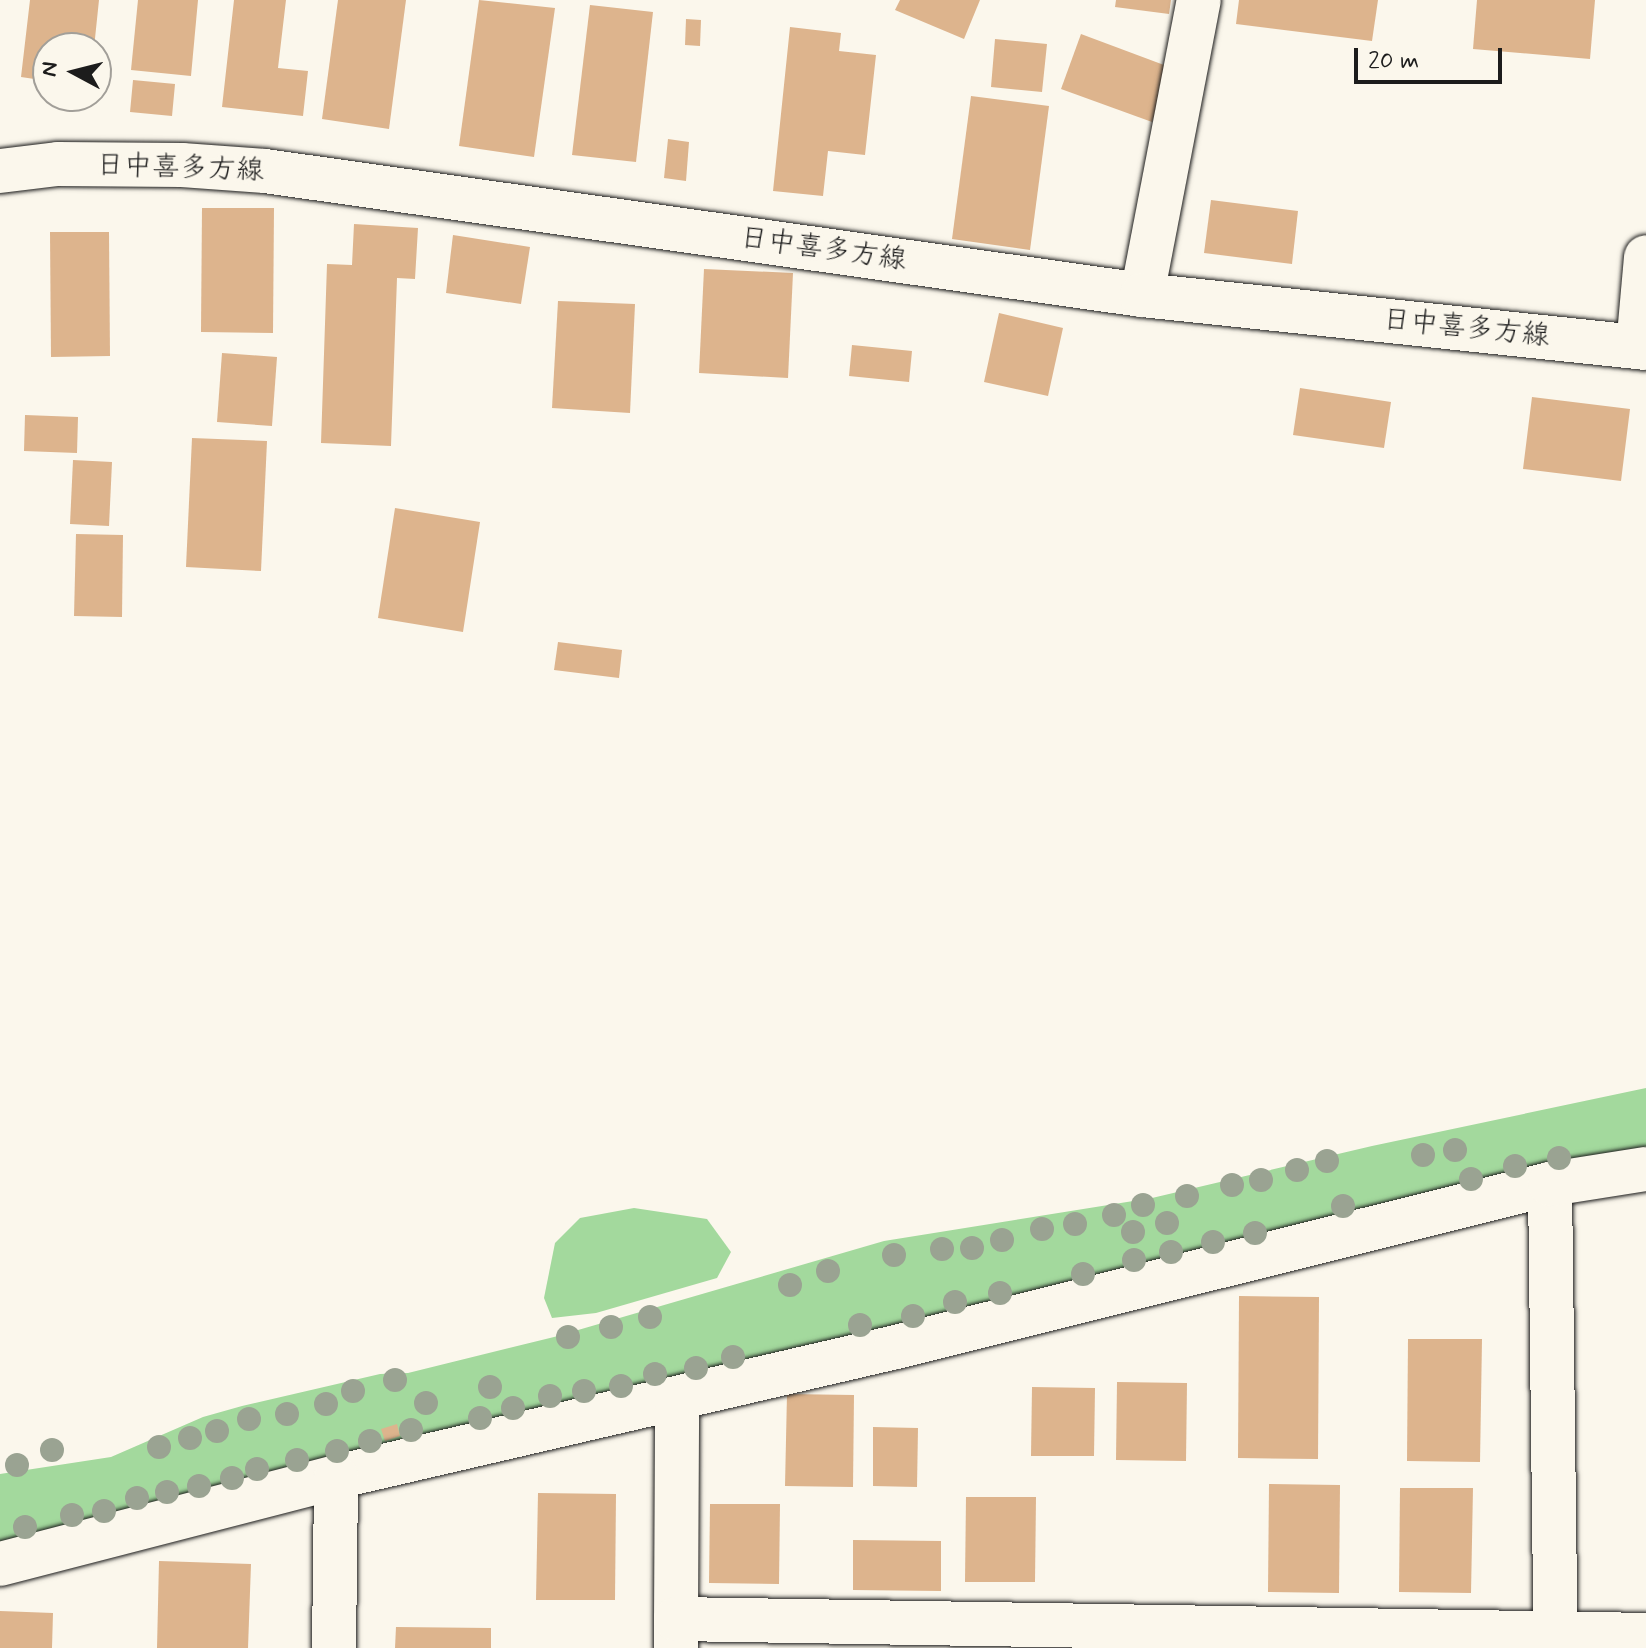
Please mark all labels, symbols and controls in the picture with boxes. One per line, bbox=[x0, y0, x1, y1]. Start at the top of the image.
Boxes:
north arrow bbox=[32, 32, 112, 112]
scale bar bbox=[1358, 32, 1506, 82]
text: 20 m bbox=[1368, 46, 1419, 77]
text: N bbox=[35, 60, 65, 78]
street label: 日中喜多方線 bbox=[95, 149, 265, 189]
street label: 日中喜多方線 bbox=[737, 222, 909, 278]
street label: 日中喜多方線 bbox=[1381, 304, 1551, 354]

